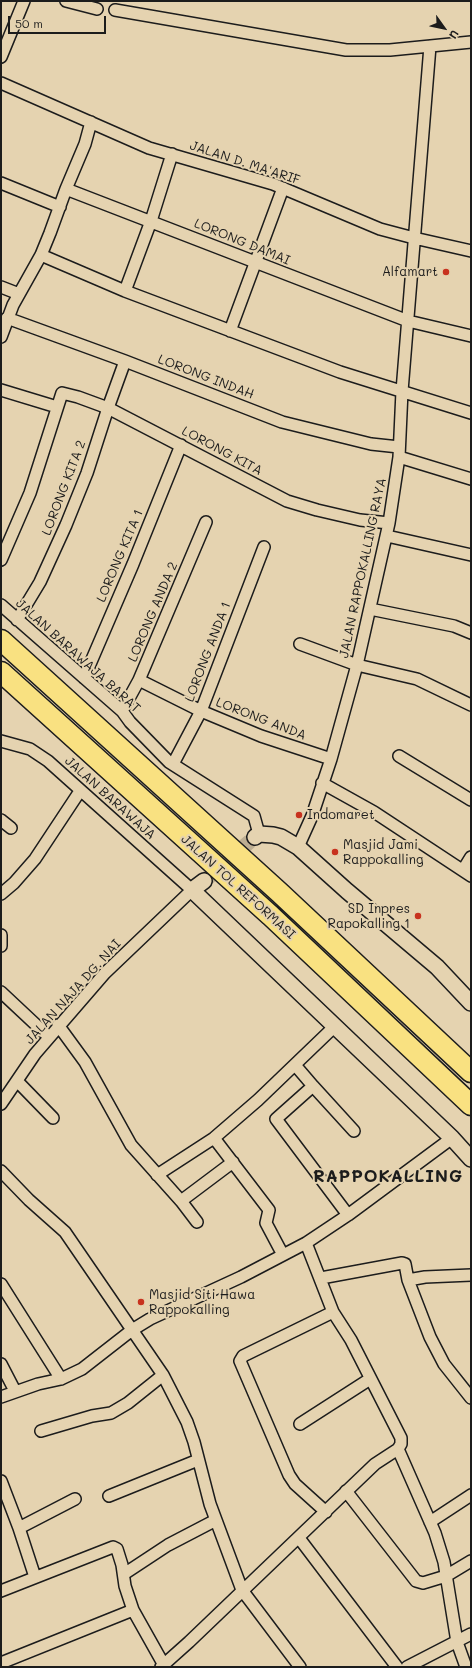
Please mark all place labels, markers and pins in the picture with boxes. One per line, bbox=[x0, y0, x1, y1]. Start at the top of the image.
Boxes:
place label: Alfamart bbox=[382, 264, 438, 280]
marker: Alfamart bbox=[441, 267, 451, 277]
place label: Indomaret bbox=[307, 807, 375, 823]
marker: Indomaret bbox=[294, 810, 304, 820]
place label: Masjid Jami Rappokalling bbox=[343, 837, 423, 868]
marker: Masjid Jami Rappokalling bbox=[330, 847, 340, 857]
place label: SD Inpres Rapokalling 1 bbox=[328, 901, 410, 932]
marker: SD Inpres Rapokalling 1 bbox=[413, 911, 423, 921]
place label: Masjid Siti Hawa Rappokalling bbox=[149, 1287, 255, 1318]
marker: Masjid Siti Hawa Rappokalling bbox=[136, 1297, 146, 1307]

